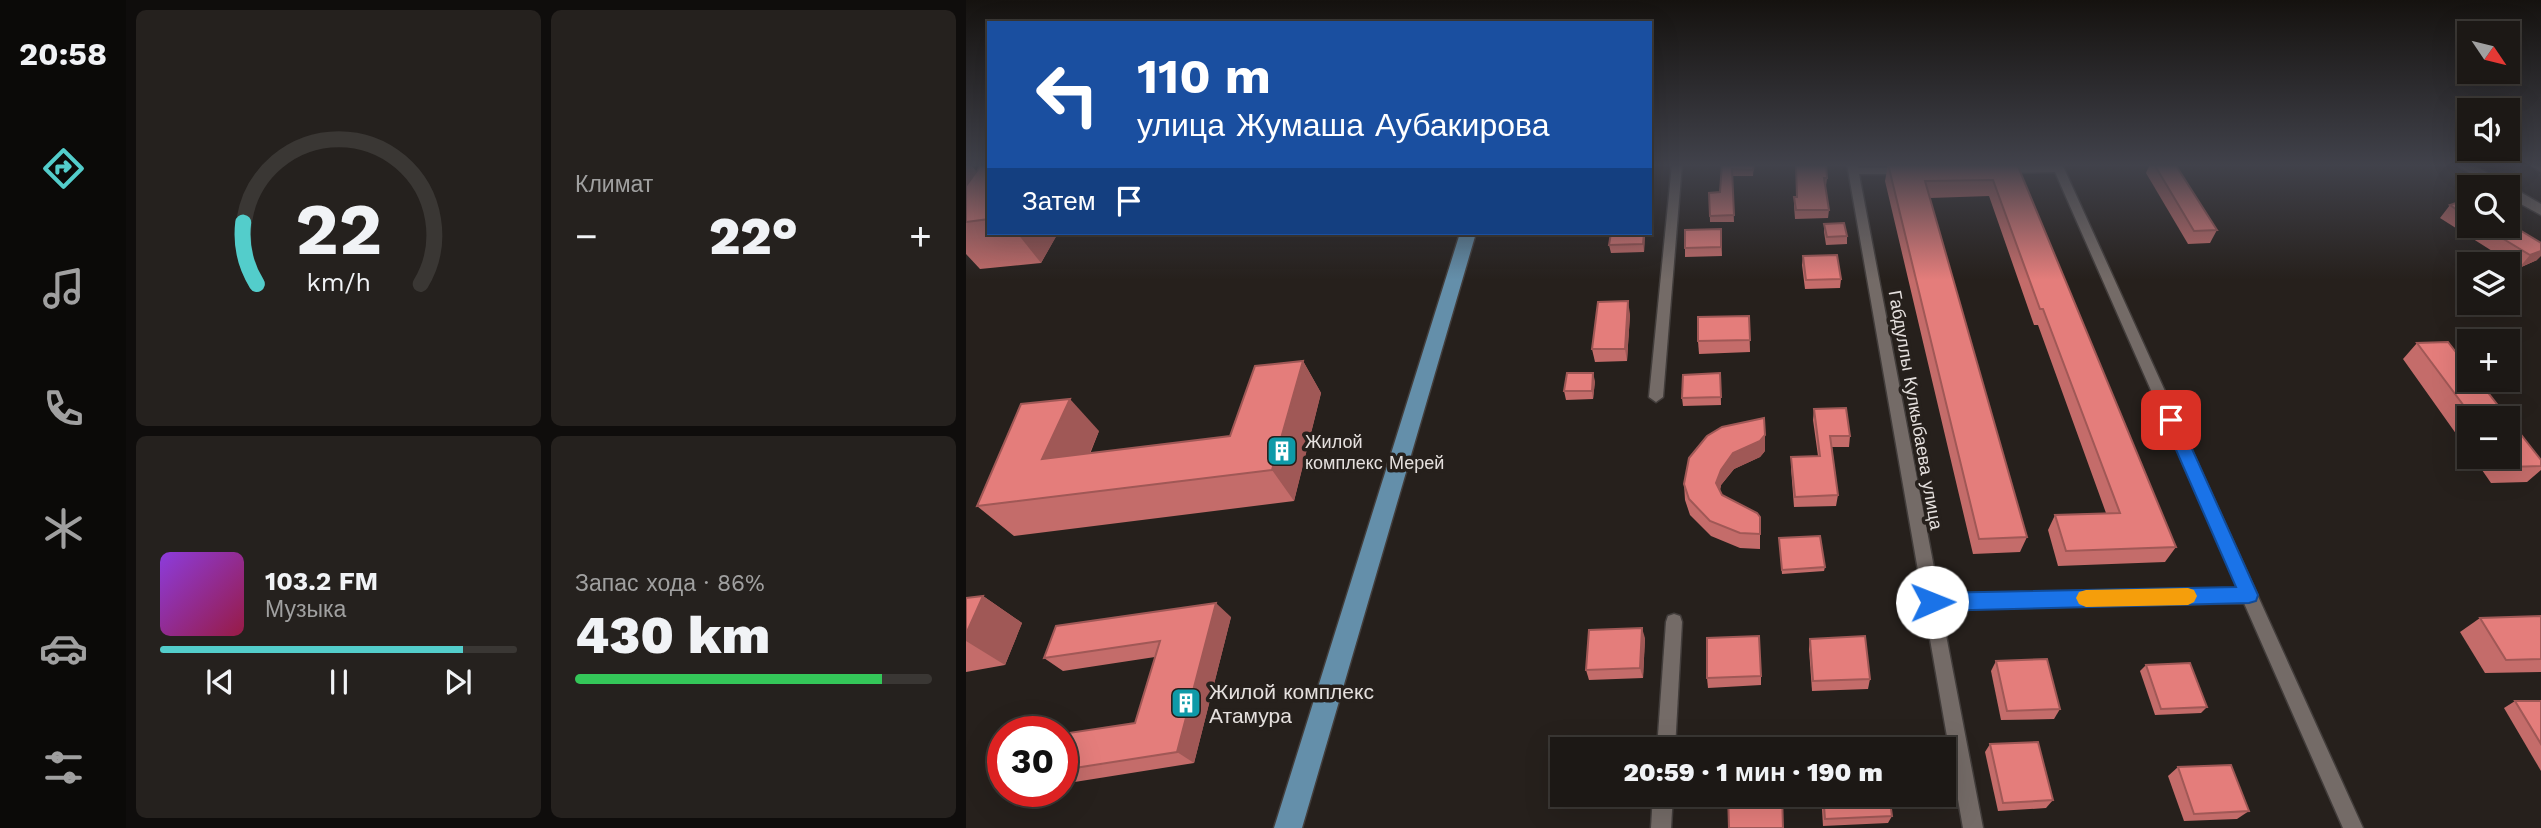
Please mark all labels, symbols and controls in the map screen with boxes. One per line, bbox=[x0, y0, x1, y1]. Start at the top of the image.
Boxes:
north arrow bbox=[2457, 21, 2520, 84]
map controls bbox=[2457, 21, 2520, 469]
text: 20:58 bbox=[19, 35, 107, 73]
text: 110 m bbox=[1137, 47, 1271, 105]
icon: left bbox=[1022, 49, 1113, 140]
button: sound bbox=[2457, 98, 2520, 161]
text: улица Жумаша Аубакирова bbox=[1137, 106, 1550, 144]
icon: directions bbox=[39, 144, 88, 193]
text: Климат bbox=[575, 171, 653, 198]
button: search bbox=[2457, 175, 2520, 238]
icon: arrive bbox=[1110, 182, 1148, 220]
text: 22 bbox=[295, 186, 382, 272]
text: Затем bbox=[1022, 186, 1096, 216]
text: 22° bbox=[709, 206, 798, 267]
text: − bbox=[575, 214, 598, 258]
text: + bbox=[909, 214, 932, 258]
button: layers bbox=[2457, 252, 2520, 315]
icon: music bbox=[39, 264, 88, 313]
text: km/h bbox=[306, 268, 371, 297]
street label: Габдуллы Кулкыбаева улица bbox=[1885, 289, 1948, 532]
button: + bbox=[2457, 329, 2520, 392]
icon: phone bbox=[39, 384, 88, 433]
pin bbox=[2141, 390, 2201, 450]
icon: arrive bbox=[2152, 401, 2190, 439]
button: − bbox=[2457, 406, 2520, 469]
place label: Жилой комплекс Мерей bbox=[1305, 431, 1444, 473]
building icon: Жилой комплекс Мерей bbox=[1265, 434, 1299, 468]
icon: climate bbox=[39, 504, 88, 553]
position arrow bbox=[1895, 565, 1969, 639]
text: 103.2 FM bbox=[265, 566, 378, 596]
text: Запас хода · 86% bbox=[575, 570, 765, 597]
text: Музыка bbox=[265, 596, 346, 623]
text: 430 km bbox=[575, 605, 770, 666]
icon: car bbox=[39, 624, 88, 673]
icon: previous bbox=[201, 663, 239, 701]
icon: pause bbox=[320, 663, 358, 701]
icon: next bbox=[439, 663, 477, 701]
place label: Жилой комплекс Атамура bbox=[1209, 679, 1374, 728]
building icon: Жилой комплекс Атамура bbox=[1169, 686, 1203, 720]
speed limit sign: 30 bbox=[987, 716, 1078, 807]
icon: filters bbox=[39, 743, 88, 792]
text: 20:59 · 1 мин · 190 m bbox=[1623, 757, 1883, 787]

